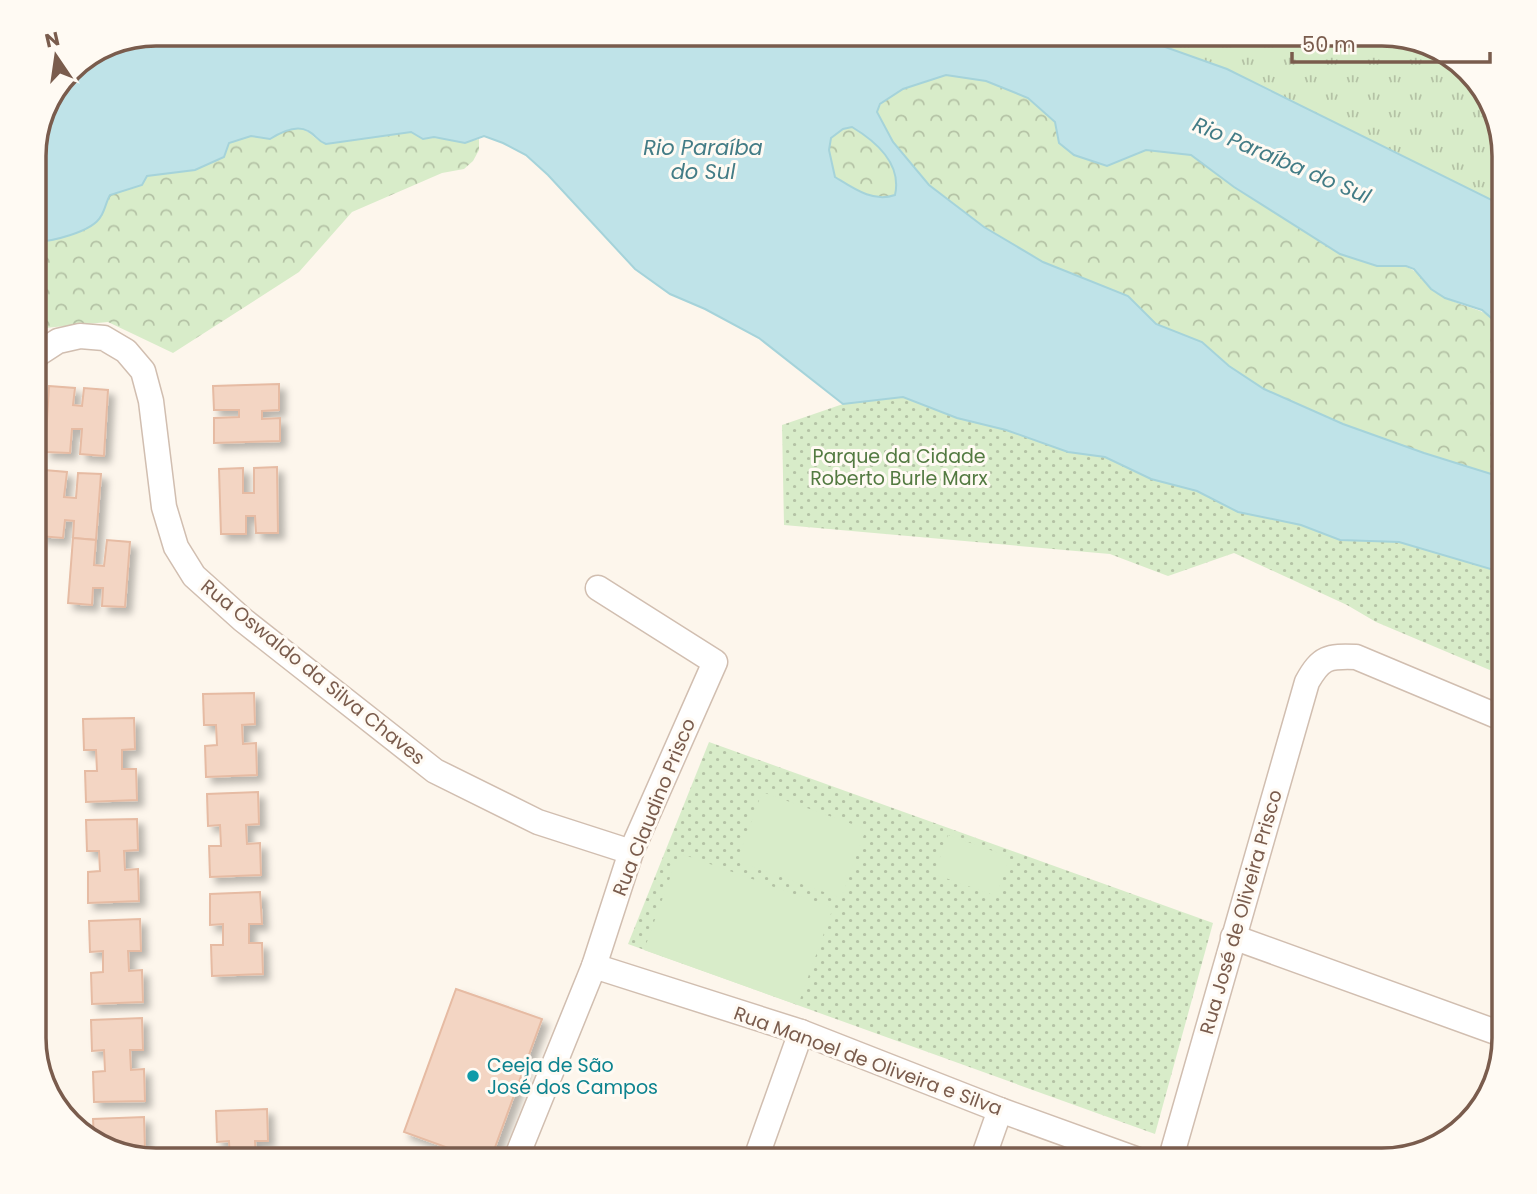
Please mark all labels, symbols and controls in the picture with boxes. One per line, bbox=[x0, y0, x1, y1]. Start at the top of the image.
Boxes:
north arrow bbox=[21, 21, 91, 91]
scale bar bbox=[1292, 21, 1490, 65]
text: N bbox=[42, 25, 62, 55]
text: 50 m bbox=[1302, 30, 1356, 59]
water label: Rio Paraíba do Sul bbox=[1189, 109, 1376, 211]
water label: Rio Paraíba do Sul bbox=[643, 133, 763, 186]
park label: Parque da Cidade Roberto Burle Marx bbox=[810, 443, 988, 492]
street label: Rua Oswaldo da Silva Chaves bbox=[195, 573, 431, 771]
street label: Rua Claudino Prisco bbox=[606, 714, 702, 900]
street label: Rua José de Oliveira Prisco bbox=[1193, 787, 1289, 1037]
street label: Rua Manoel de Oliveira e Silva bbox=[730, 1000, 1006, 1122]
place label: Ceeja de São José dos Campos bbox=[487, 1052, 658, 1101]
marker: Ceeja de São José dos Campos bbox=[465, 1068, 481, 1084]

